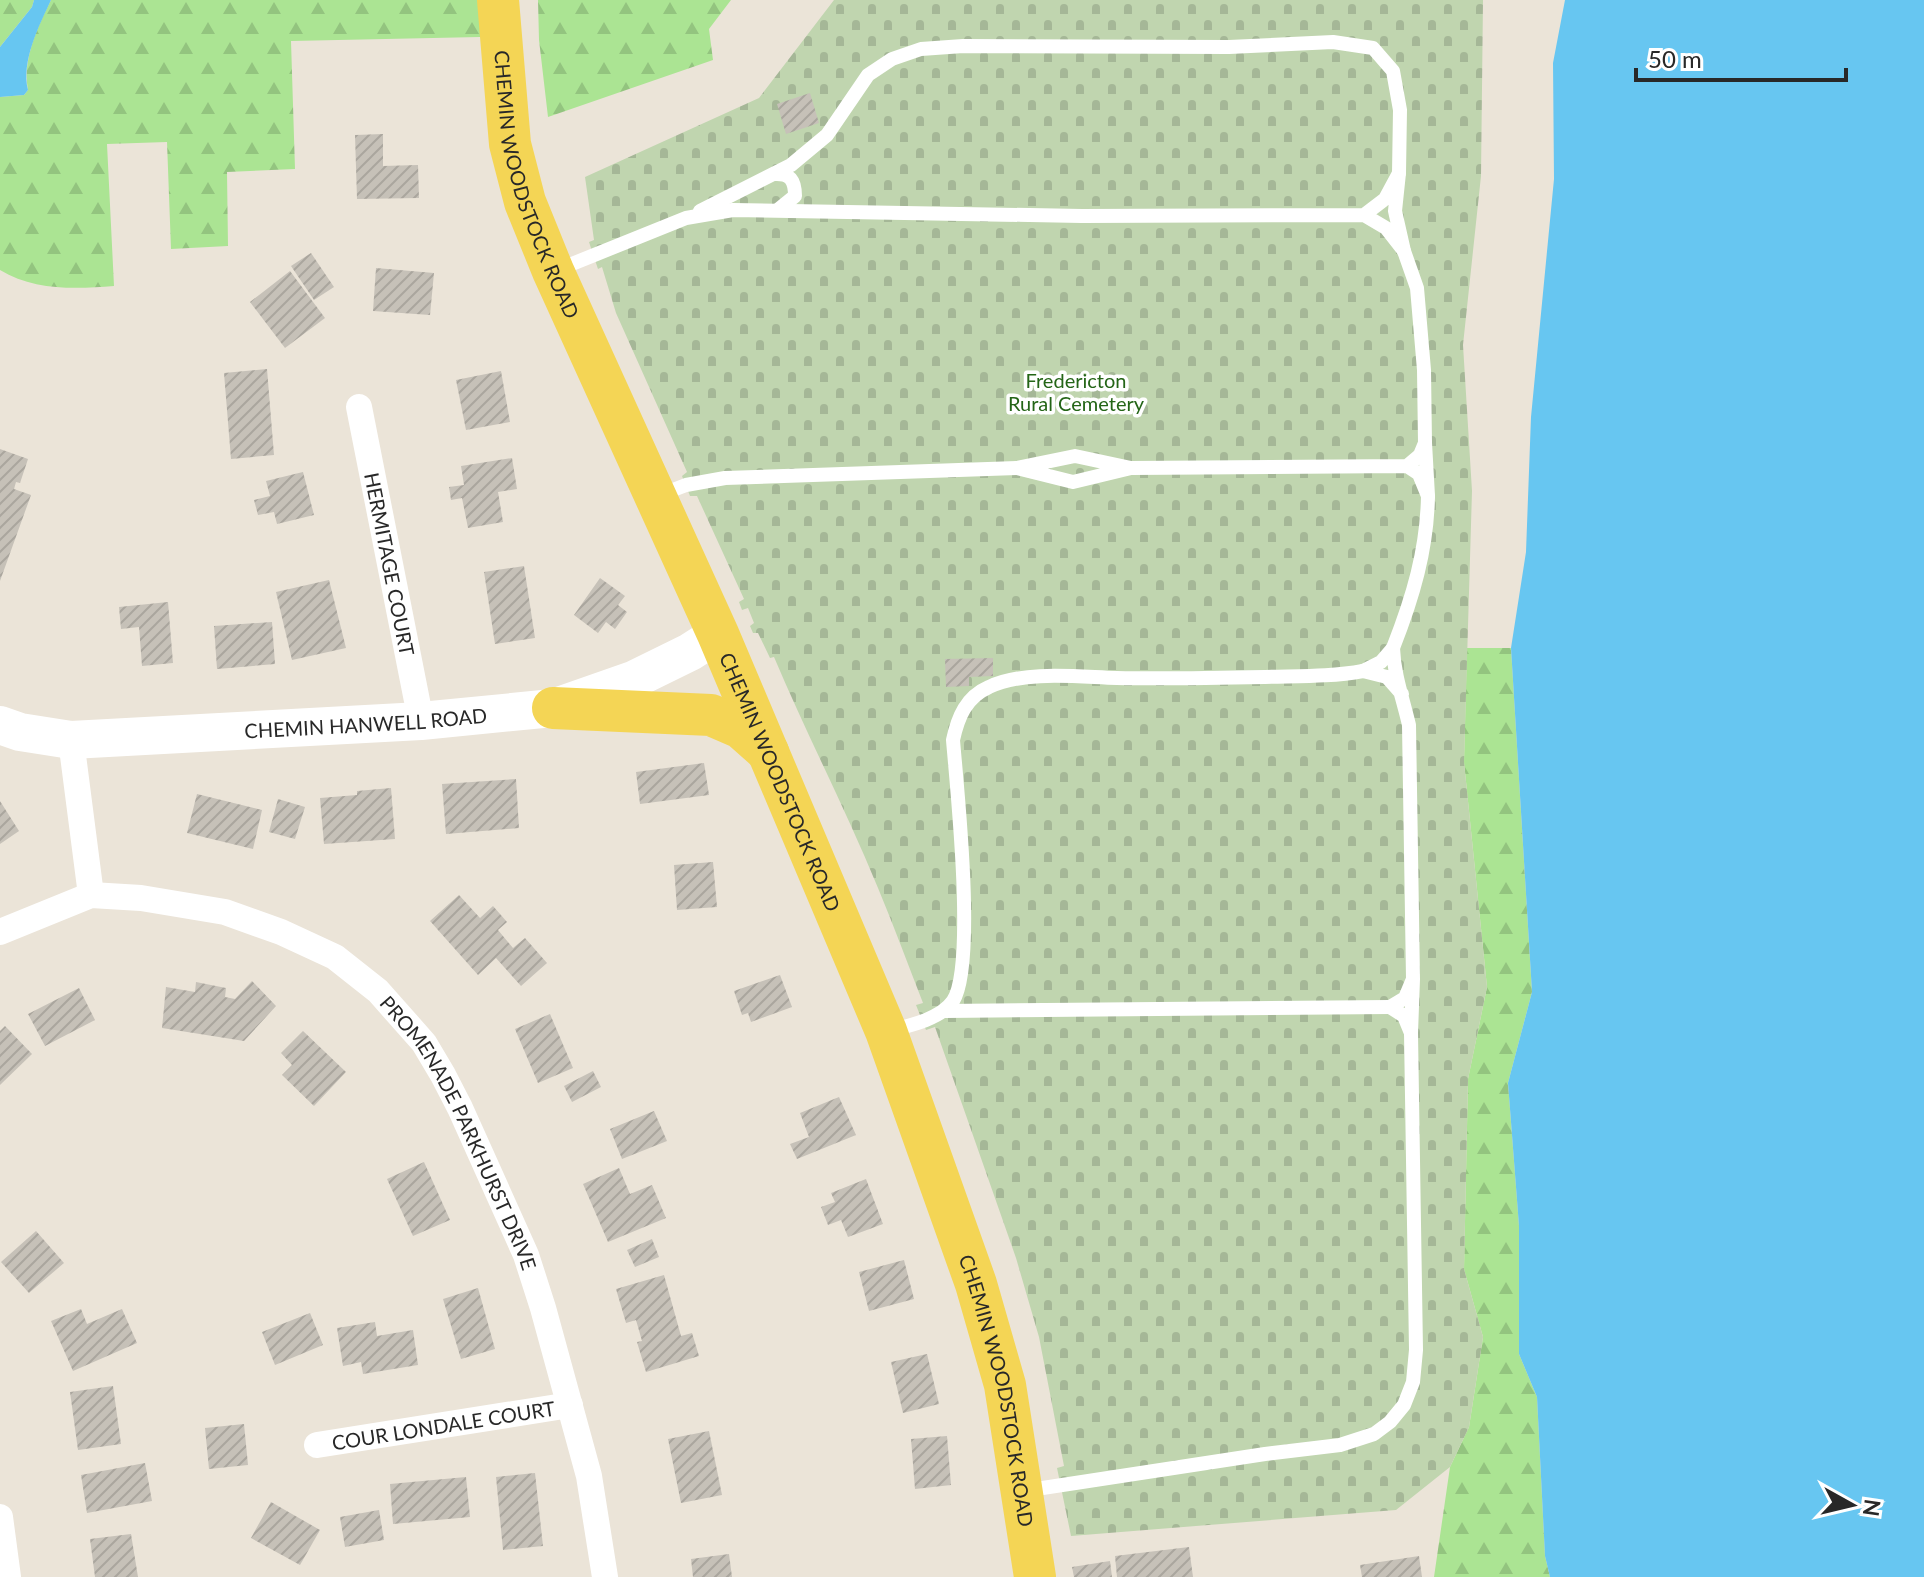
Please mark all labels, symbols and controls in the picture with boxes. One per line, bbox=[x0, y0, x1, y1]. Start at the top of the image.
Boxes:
scale bar bbox=[1636, 32, 1846, 82]
text: 50 m bbox=[1648, 44, 1702, 73]
street label: CHEMIN WOODSTOCK ROAD bbox=[490, 49, 585, 322]
park label: Fredericton Rural Cemetery bbox=[1008, 368, 1145, 415]
street label: HERMITAGE COURT bbox=[360, 470, 420, 658]
street label: CHEMIN WOODSTOCK ROAD bbox=[715, 649, 846, 915]
street label: CHEMIN HANWELL ROAD bbox=[244, 703, 488, 743]
street label: PROMENADE PARKHURST DRIVE bbox=[376, 990, 542, 1273]
street label: CHEMIN WOODSTOCK ROAD bbox=[954, 1251, 1039, 1528]
street label: COUR LONDALE COURT bbox=[330, 1396, 557, 1454]
north arrow bbox=[1812, 1465, 1892, 1545]
text: N bbox=[1858, 1498, 1887, 1518]

